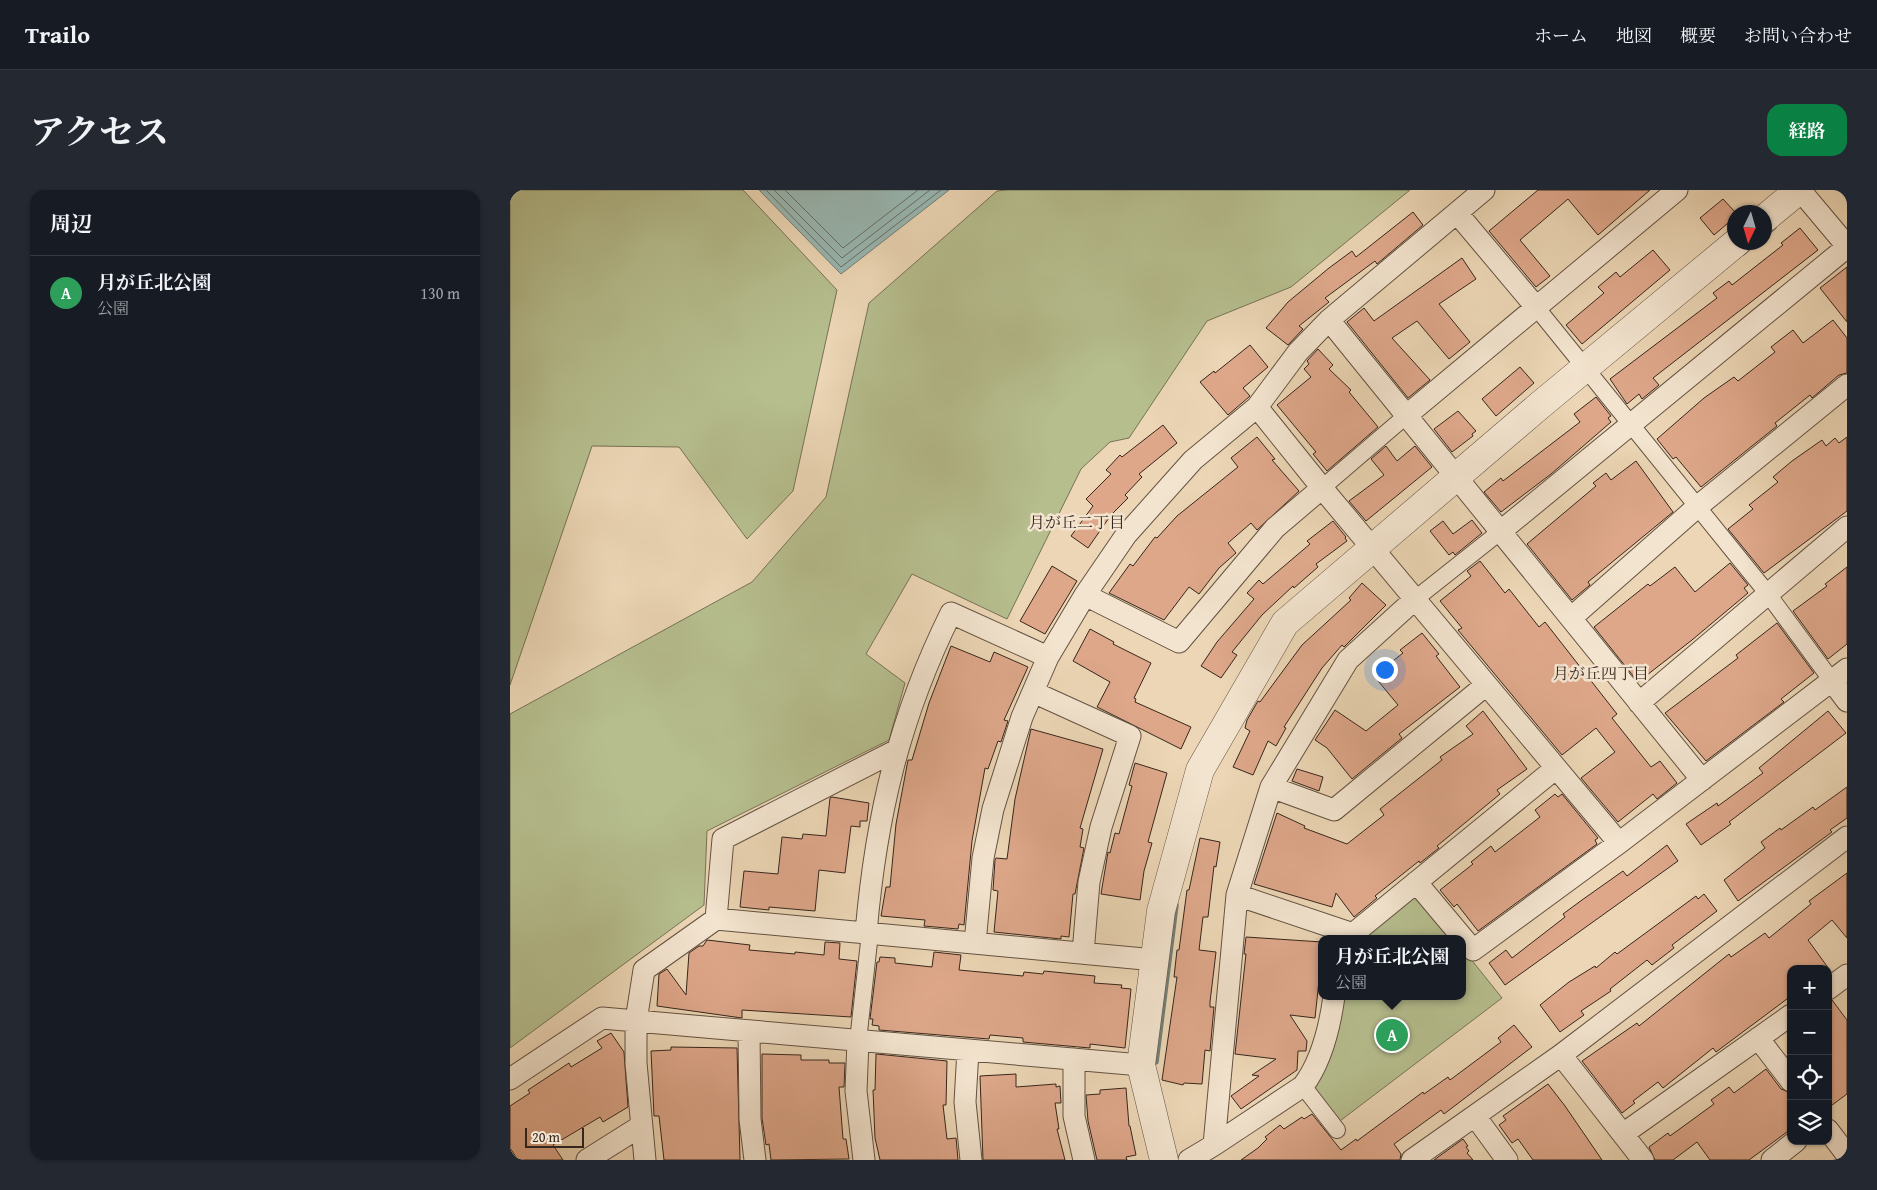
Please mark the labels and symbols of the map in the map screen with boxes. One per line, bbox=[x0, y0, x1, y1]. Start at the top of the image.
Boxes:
north arrow bbox=[1727, 205, 1772, 250]
district label: 月が丘二丁目 bbox=[1029, 510, 1125, 534]
your location bbox=[1372, 657, 1398, 683]
district label: 月が丘四丁目 bbox=[1553, 661, 1649, 685]
pin: A bbox=[1376, 1016, 1408, 1054]
scale bar bbox=[525, 1125, 584, 1148]

